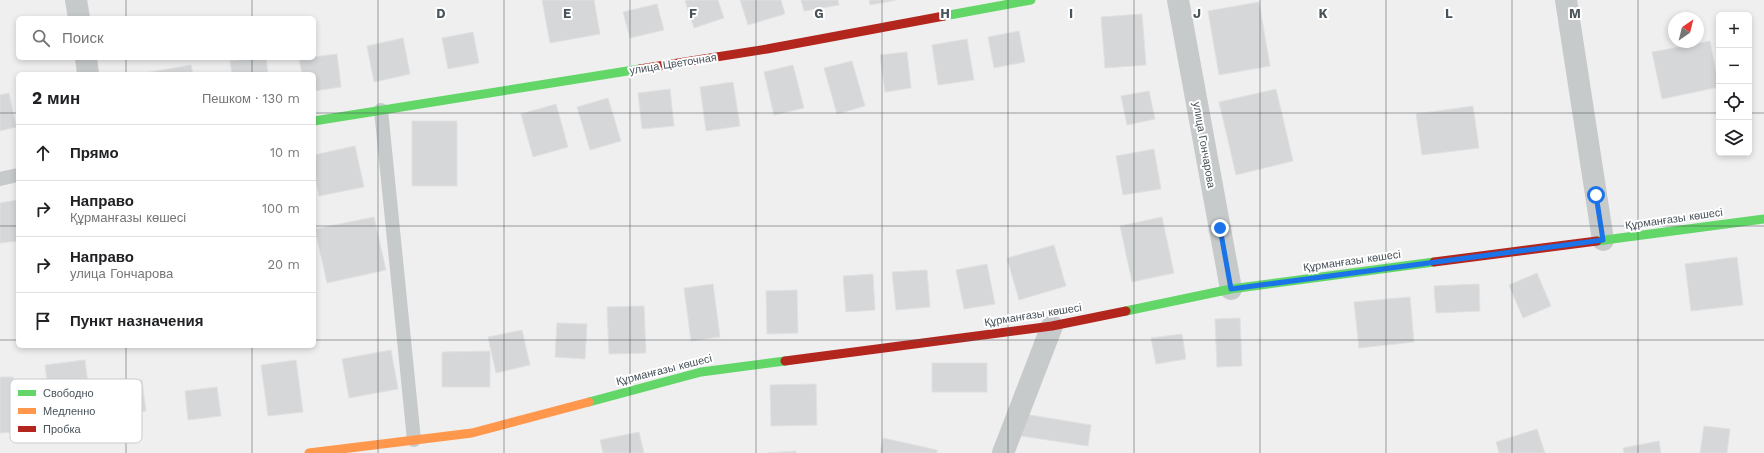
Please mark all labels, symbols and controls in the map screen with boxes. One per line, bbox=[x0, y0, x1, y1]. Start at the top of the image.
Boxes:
text: D bbox=[436, 6, 446, 21]
text: E bbox=[563, 6, 571, 21]
text: F bbox=[689, 6, 697, 21]
text: G bbox=[814, 6, 824, 21]
text: H bbox=[940, 6, 950, 21]
text: I bbox=[1069, 6, 1073, 21]
text: J bbox=[1193, 6, 1201, 21]
text: K bbox=[1318, 6, 1328, 21]
text: L bbox=[1445, 6, 1453, 21]
text: M bbox=[1569, 6, 1581, 21]
north arrow bbox=[1668, 12, 1704, 48]
map controls bbox=[1716, 12, 1752, 156]
button: + bbox=[1716, 12, 1752, 48]
search box bbox=[16, 16, 316, 60]
icon: search bbox=[30, 27, 52, 49]
text: Поиск bbox=[62, 29, 104, 47]
button: − bbox=[1716, 48, 1752, 84]
street label: улица Цветочная bbox=[628, 51, 718, 77]
button: locate bbox=[1716, 84, 1752, 120]
text: 2 мин bbox=[32, 88, 80, 108]
text: Пешком · 130 m bbox=[202, 91, 300, 106]
street label: улица Гончарова bbox=[1190, 101, 1218, 190]
button: layers bbox=[1716, 120, 1752, 156]
icon: ahead bbox=[32, 142, 54, 164]
text: Прямо bbox=[70, 144, 119, 162]
text: 10 m bbox=[270, 145, 300, 160]
route start bbox=[1587, 186, 1605, 204]
text: Направо bbox=[70, 192, 134, 210]
icon: right bbox=[32, 198, 54, 220]
text: 100 m bbox=[262, 201, 300, 216]
street label: Құрманғазы көшесі bbox=[1624, 206, 1724, 232]
text: Құрманғазы көшесі bbox=[70, 210, 186, 225]
route end bbox=[1211, 219, 1229, 237]
text: Направо bbox=[70, 248, 134, 266]
street label: Құрманғазы көшесі bbox=[1302, 248, 1402, 274]
icon: right bbox=[32, 254, 54, 276]
text: 20 m bbox=[268, 257, 300, 272]
text: улица Гончарова bbox=[70, 266, 173, 281]
street label: Құрманғазы көшесі bbox=[983, 301, 1083, 329]
icon: arrive bbox=[32, 310, 54, 332]
text: Пункт назначения bbox=[70, 312, 203, 330]
street label: Құрманғазы көшесі bbox=[615, 352, 713, 388]
legend bbox=[10, 379, 142, 443]
text: Свободно bbox=[43, 387, 94, 400]
text: Медленно bbox=[43, 405, 95, 418]
text: Пробка bbox=[43, 423, 81, 436]

